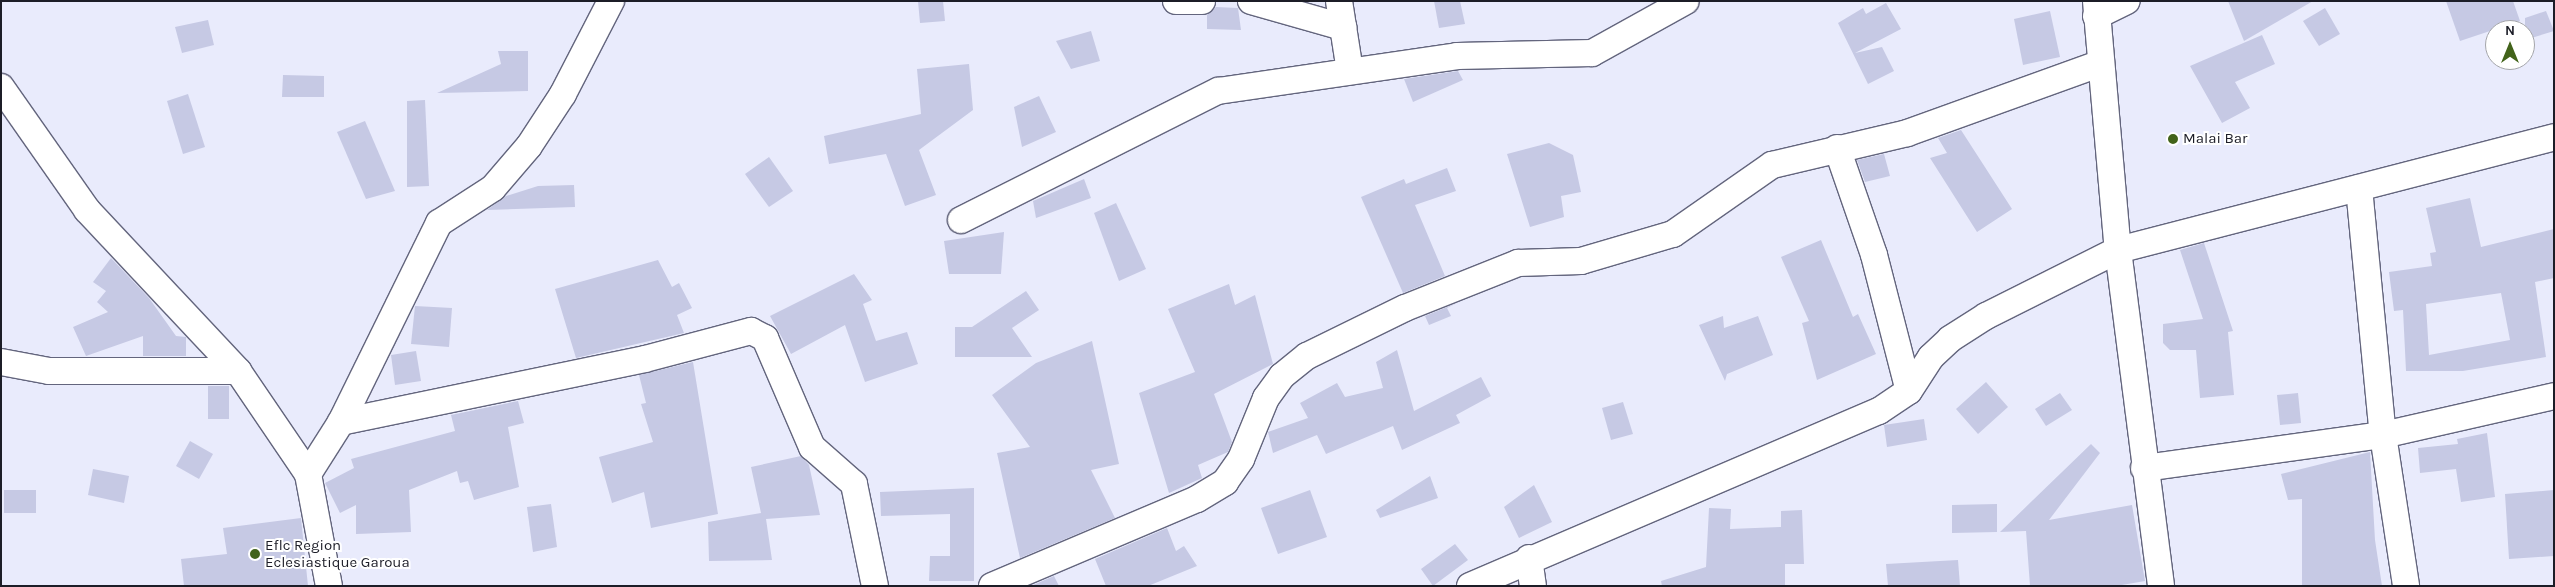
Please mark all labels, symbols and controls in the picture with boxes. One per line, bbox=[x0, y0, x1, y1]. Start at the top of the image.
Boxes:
north arrow bbox=[2485, 20, 2535, 70]
text: N bbox=[2505, 22, 2515, 39]
place label: Malai Bar bbox=[2183, 130, 2247, 148]
marker: Malai Bar bbox=[2167, 133, 2179, 145]
place label: Eflc Region Eclesiastique Garoua bbox=[265, 536, 410, 571]
marker: Eflc Region Eclesiastique Garoua bbox=[249, 548, 261, 560]

